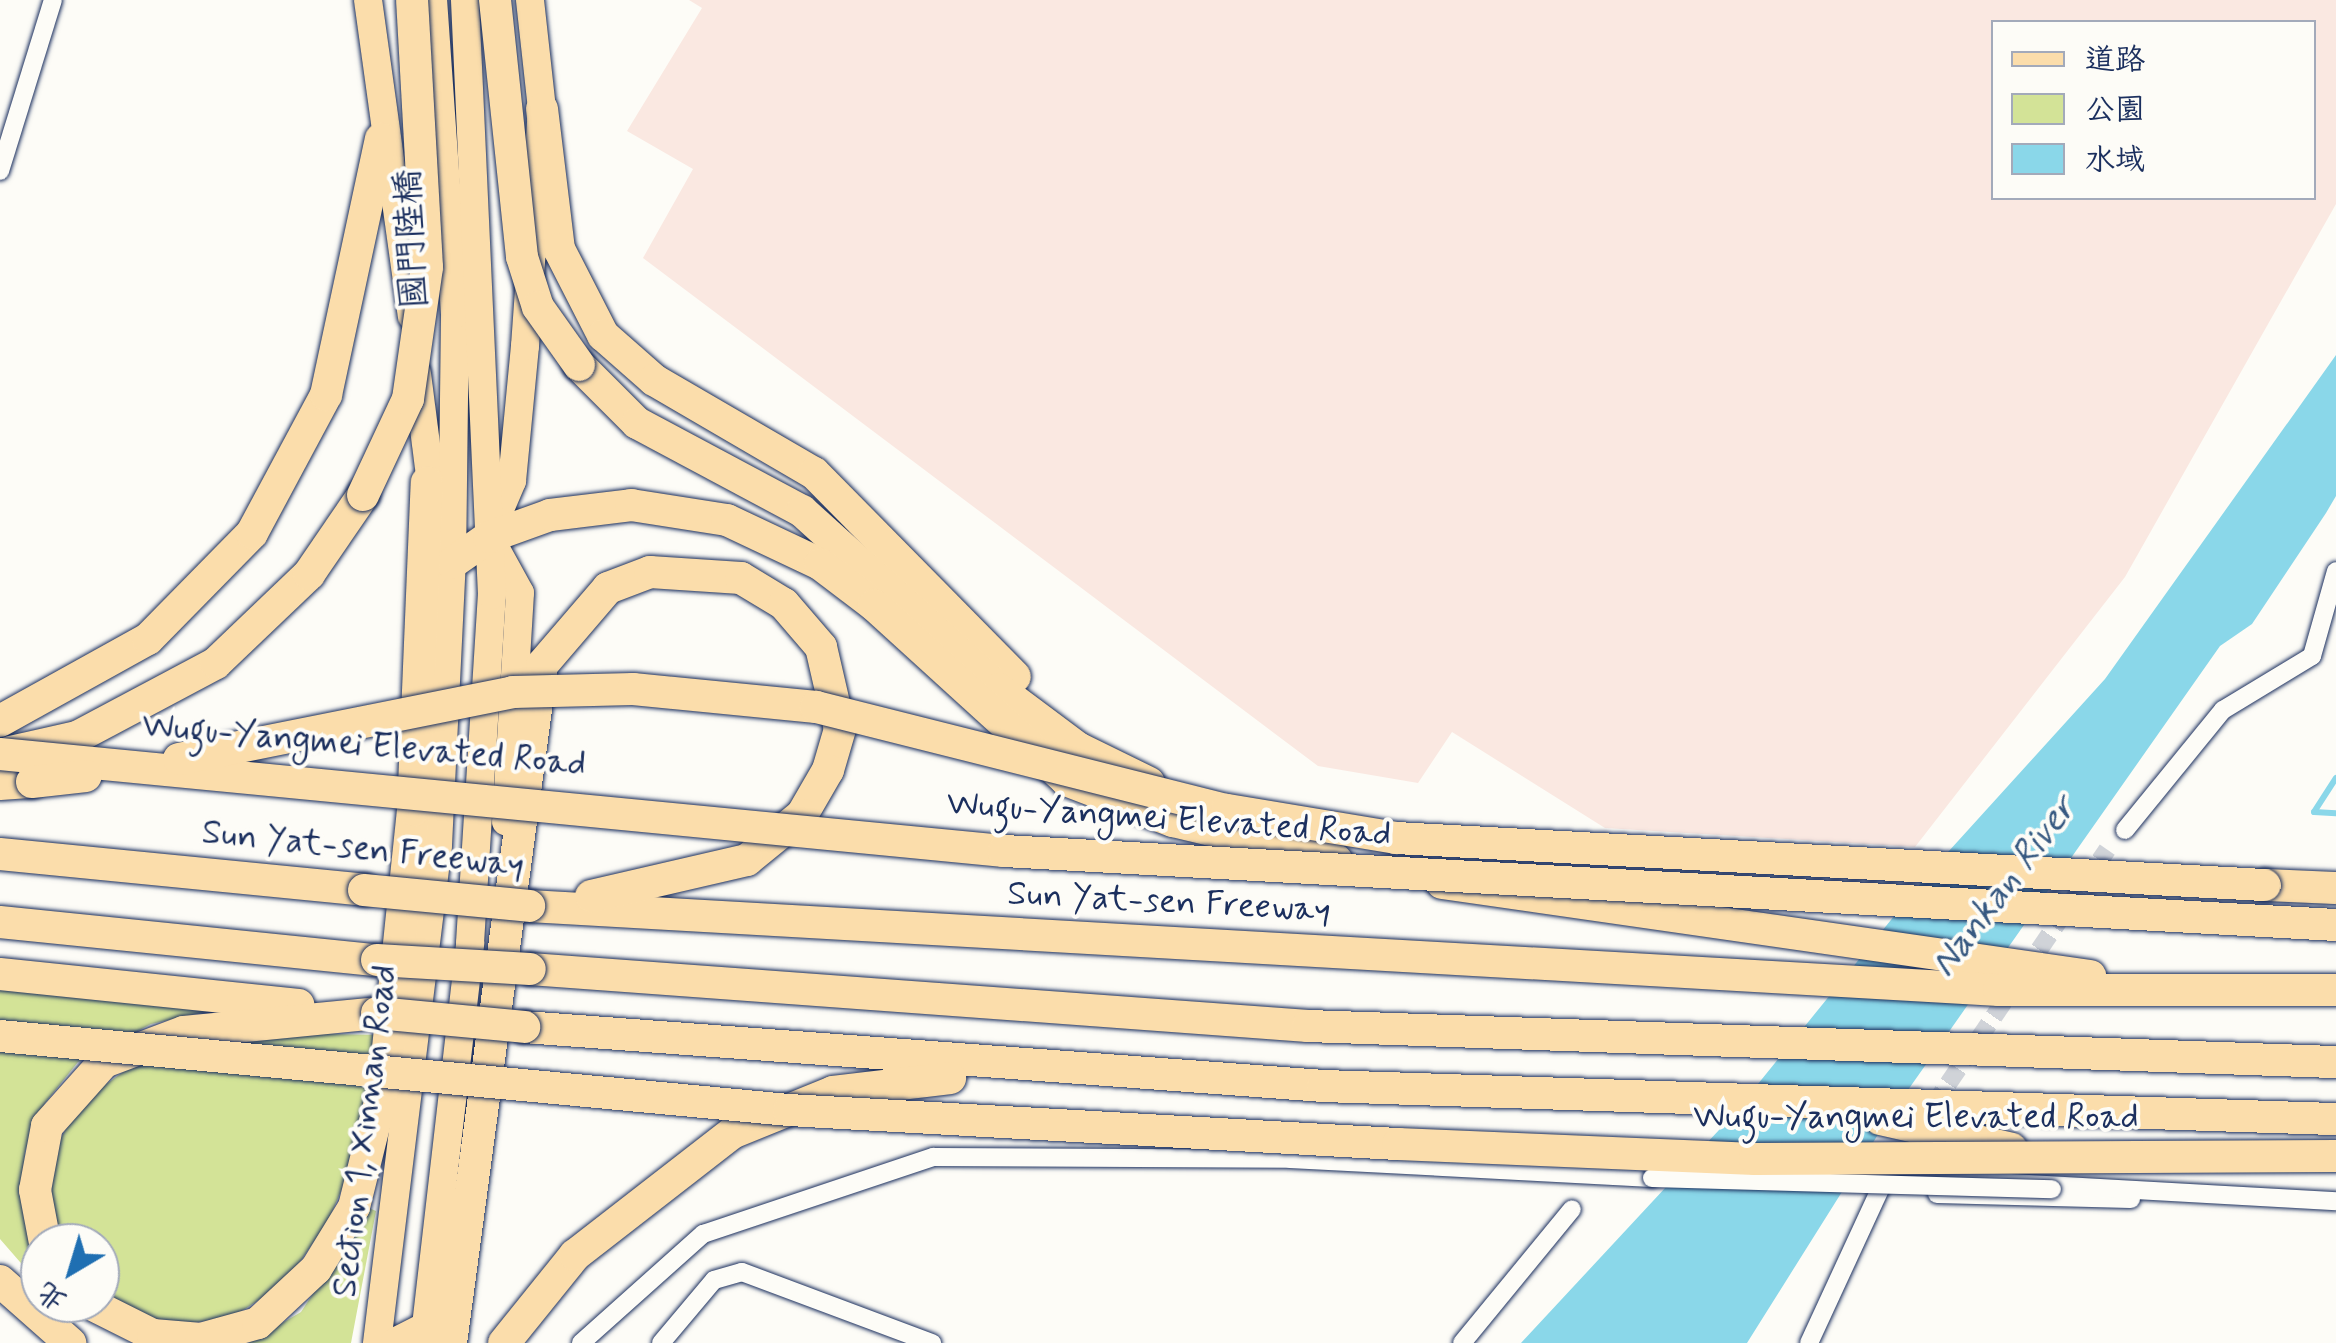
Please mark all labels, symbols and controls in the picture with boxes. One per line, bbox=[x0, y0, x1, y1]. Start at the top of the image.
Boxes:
legend bbox=[1991, 20, 2316, 200]
text: 道路 bbox=[2085, 41, 2145, 80]
text: 公園 bbox=[2085, 91, 2145, 130]
text: 水域 bbox=[2085, 141, 2145, 180]
street label: 國門陸橋 bbox=[387, 168, 437, 310]
street label: Wugu-Yangmei Elevated Road bbox=[142, 705, 586, 785]
street label: Wugu-Yangmei Elevated Road bbox=[947, 783, 1391, 855]
water label: Nankan River bbox=[1921, 787, 2087, 987]
street label: Sun Yat-sen Freeway bbox=[200, 811, 526, 887]
street label: Sun Yat-sen Freeway bbox=[1006, 873, 1332, 931]
street label: Section 1, Xinnan Road bbox=[324, 963, 406, 1299]
street label: Wugu-Yangmei Elevated Road bbox=[1695, 1096, 2137, 1138]
north arrow bbox=[20, 1223, 120, 1323]
text: 北 bbox=[30, 1272, 75, 1319]

